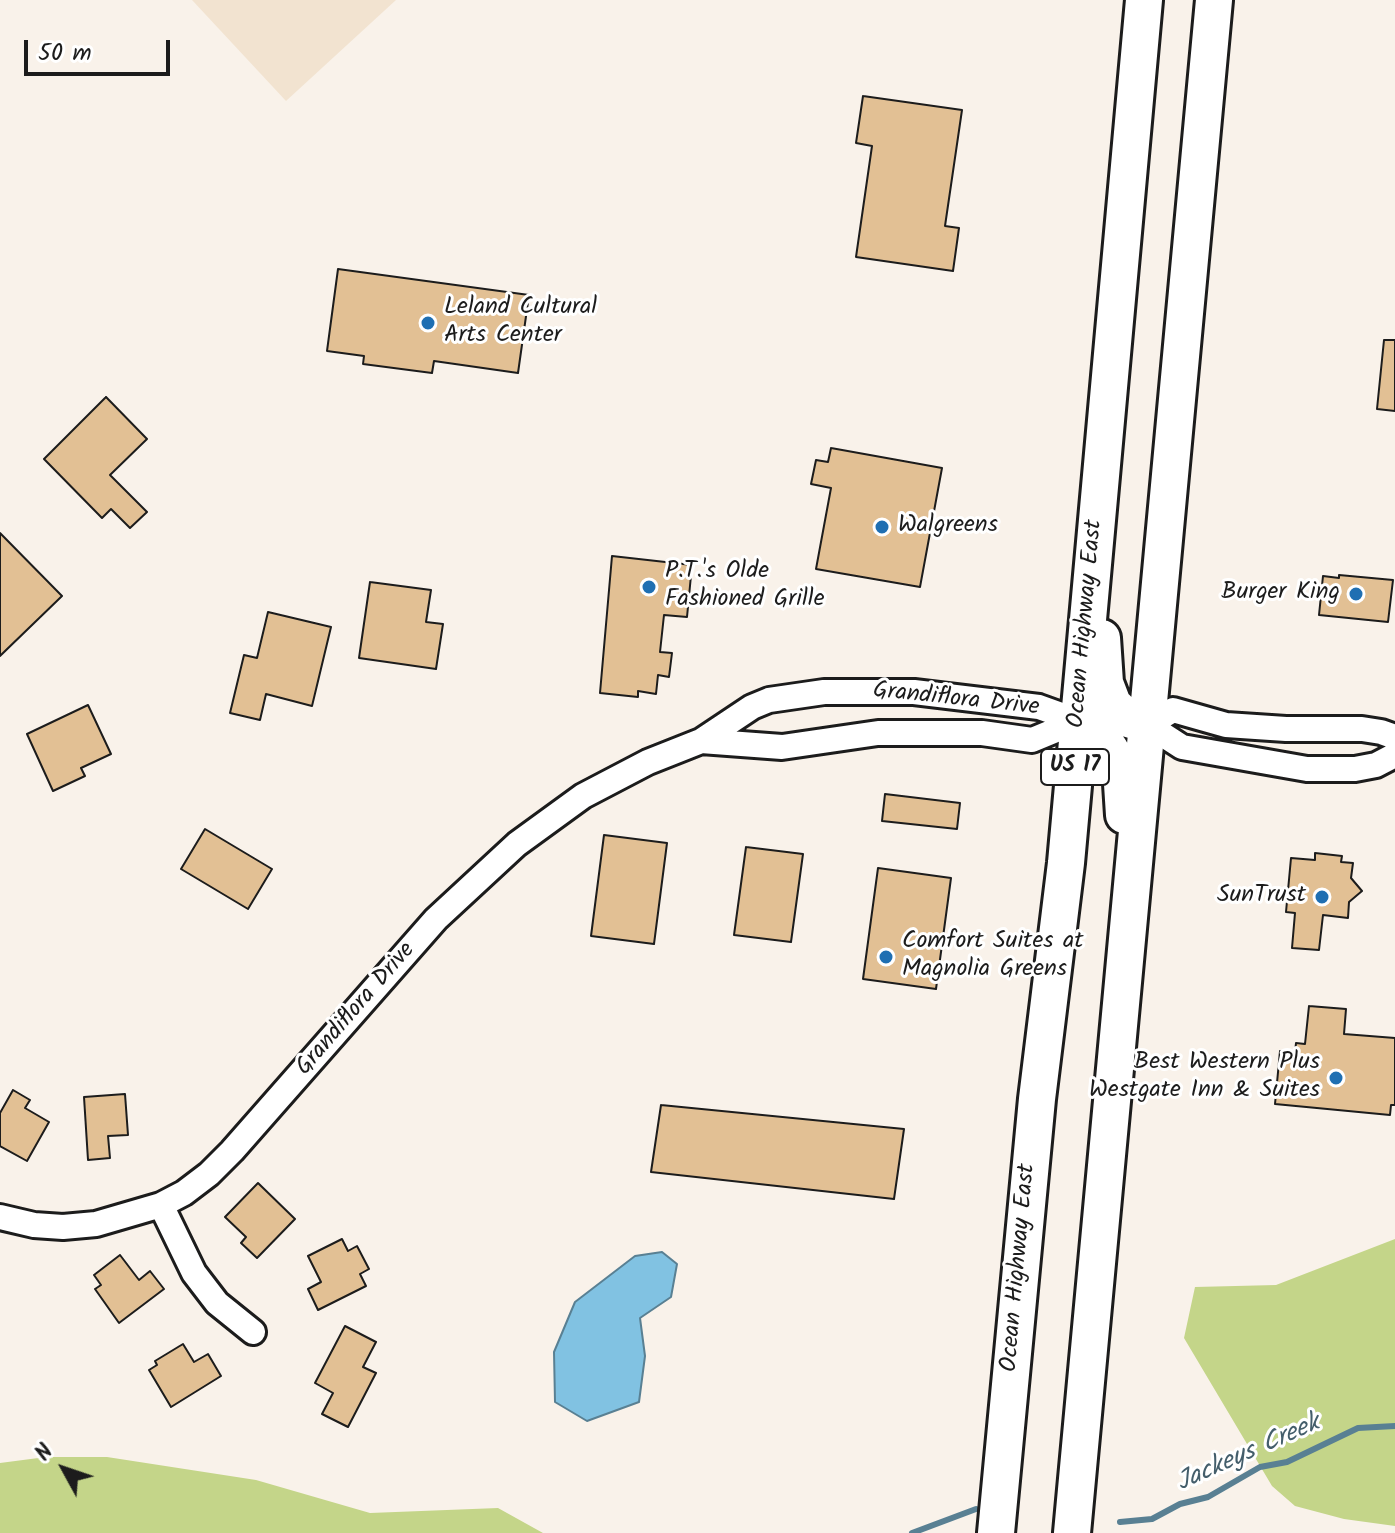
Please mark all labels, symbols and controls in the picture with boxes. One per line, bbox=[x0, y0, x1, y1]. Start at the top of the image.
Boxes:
scale bar bbox=[28, 24, 174, 74]
text: 50 m bbox=[38, 34, 92, 73]
place label: Leland Cultural Arts Center bbox=[444, 295, 597, 351]
marker: Leland Cultural Arts Center bbox=[419, 314, 437, 332]
place label: Walgreens bbox=[898, 513, 998, 541]
marker: Walgreens bbox=[873, 518, 891, 536]
street label: Ocean Highway East bbox=[1064, 519, 1110, 729]
place label: P.T.'s Olde Fashioned Grille bbox=[665, 559, 825, 615]
marker: P.T.'s Olde Fashioned Grille bbox=[640, 578, 658, 596]
place label: Burger King bbox=[1221, 580, 1340, 608]
marker: Burger King bbox=[1347, 585, 1365, 603]
street label: Grandiflora Drive bbox=[871, 678, 1041, 724]
road number: US 17 bbox=[1041, 749, 1109, 785]
place label: SunTrust bbox=[1217, 883, 1306, 911]
marker: SunTrust bbox=[1313, 888, 1331, 906]
place label: Comfort Suites at Magnolia Greens bbox=[902, 929, 1084, 985]
street label: Grandiflora Drive bbox=[291, 937, 423, 1083]
marker: Comfort Suites at Magnolia Greens bbox=[877, 948, 895, 966]
place label: Best Western Plus Westgate Inn & Suites bbox=[1089, 1050, 1320, 1106]
marker: Best Western Plus Westgate Inn & Suites bbox=[1327, 1069, 1345, 1087]
street label: Ocean Highway East bbox=[997, 1163, 1043, 1373]
water label: Jackeys Creek bbox=[1173, 1410, 1325, 1500]
north arrow bbox=[24, 1429, 104, 1509]
text: N bbox=[27, 1437, 63, 1470]

